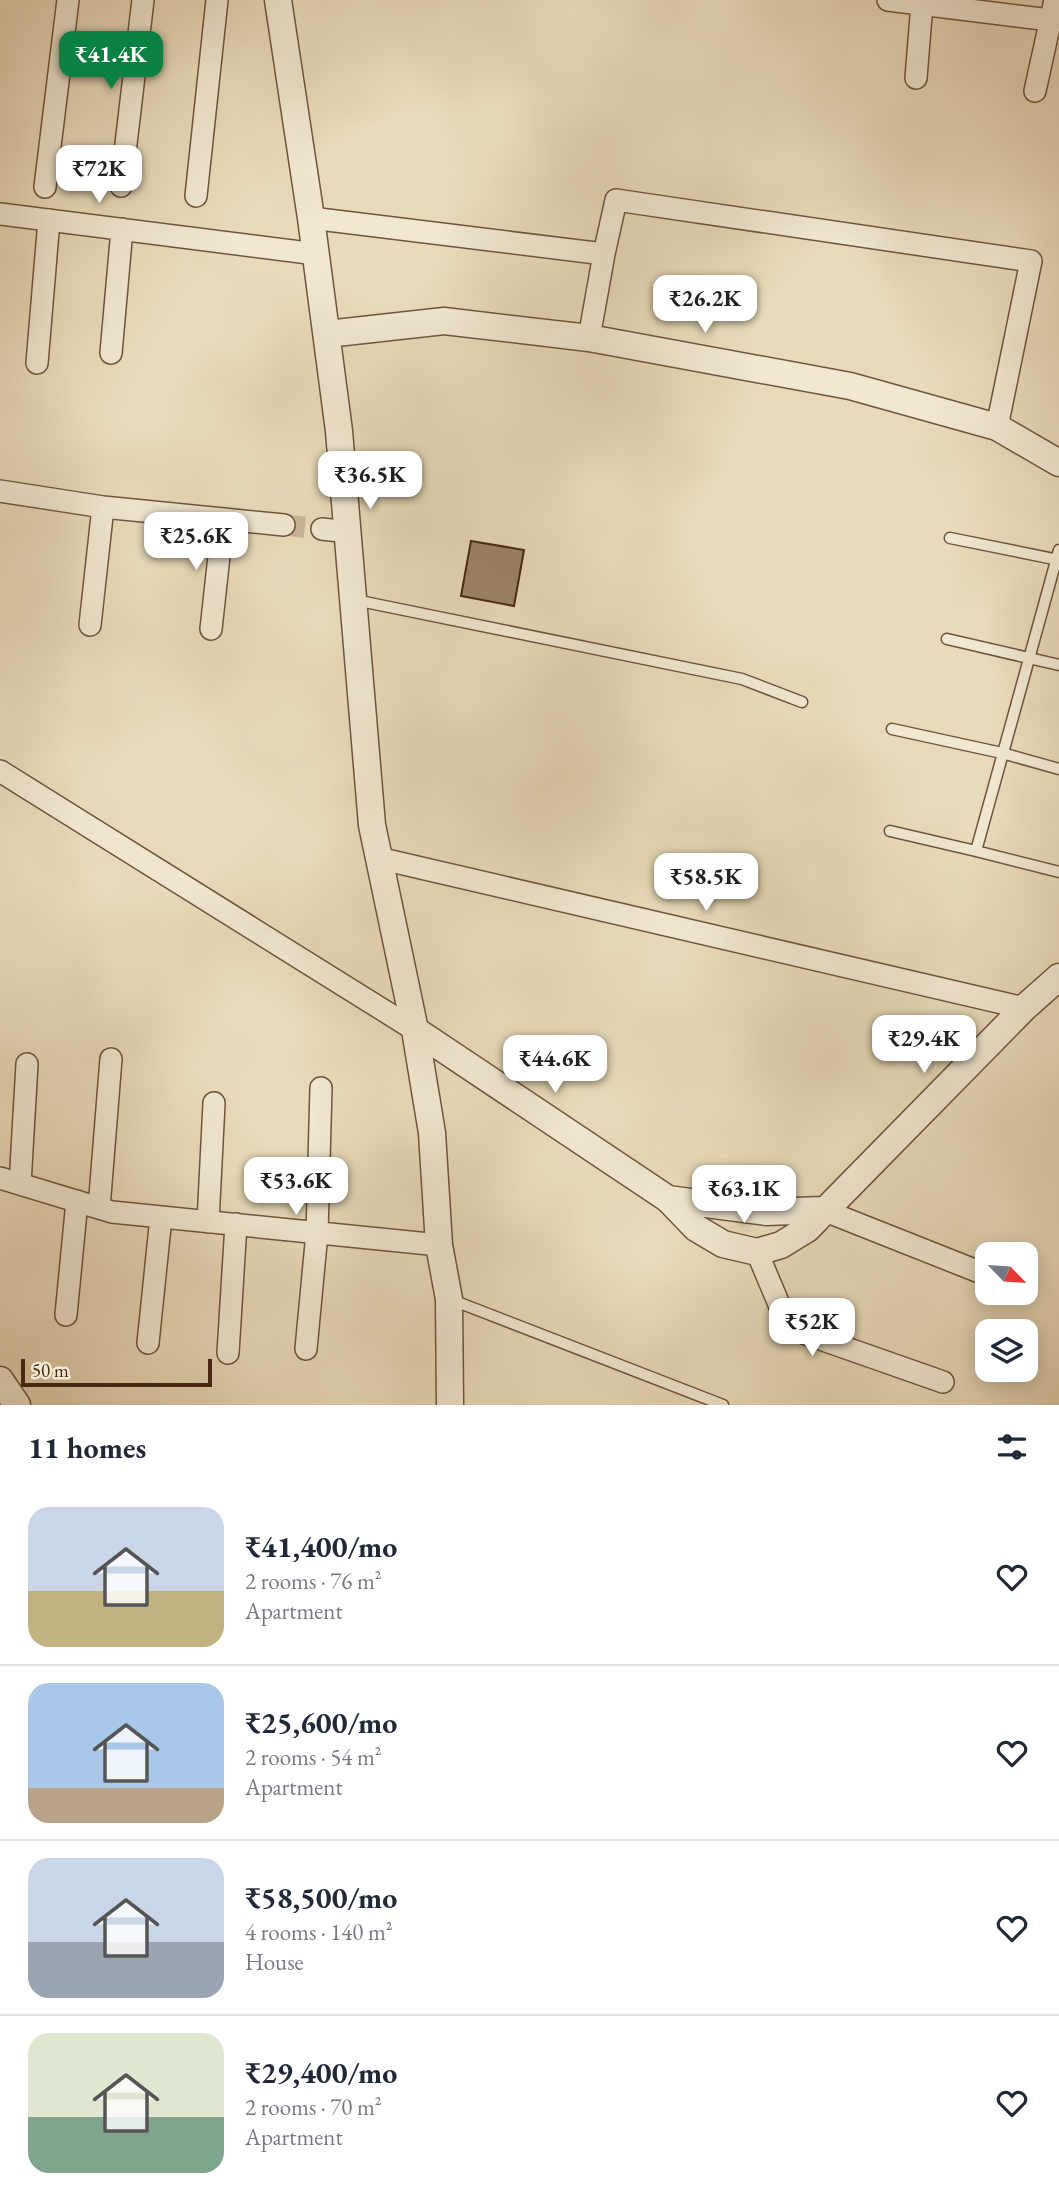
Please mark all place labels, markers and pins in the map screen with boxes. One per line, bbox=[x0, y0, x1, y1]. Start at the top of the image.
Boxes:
pin: ₹41.4K bbox=[54, 32, 168, 91]
pin: ₹72K bbox=[58, 146, 140, 205]
pin: ₹26.2K bbox=[648, 276, 762, 335]
pin: ₹36.5K bbox=[313, 452, 427, 511]
pin: ₹25.6K bbox=[139, 512, 253, 572]
pin: ₹58.5K bbox=[649, 853, 763, 913]
pin: ₹29.4K bbox=[867, 1016, 981, 1075]
pin: ₹44.6K bbox=[498, 1036, 612, 1095]
pin: ₹53.6K bbox=[239, 1158, 353, 1217]
pin: ₹63.1K bbox=[687, 1166, 801, 1225]
pin: ₹52K bbox=[771, 1298, 853, 1358]

